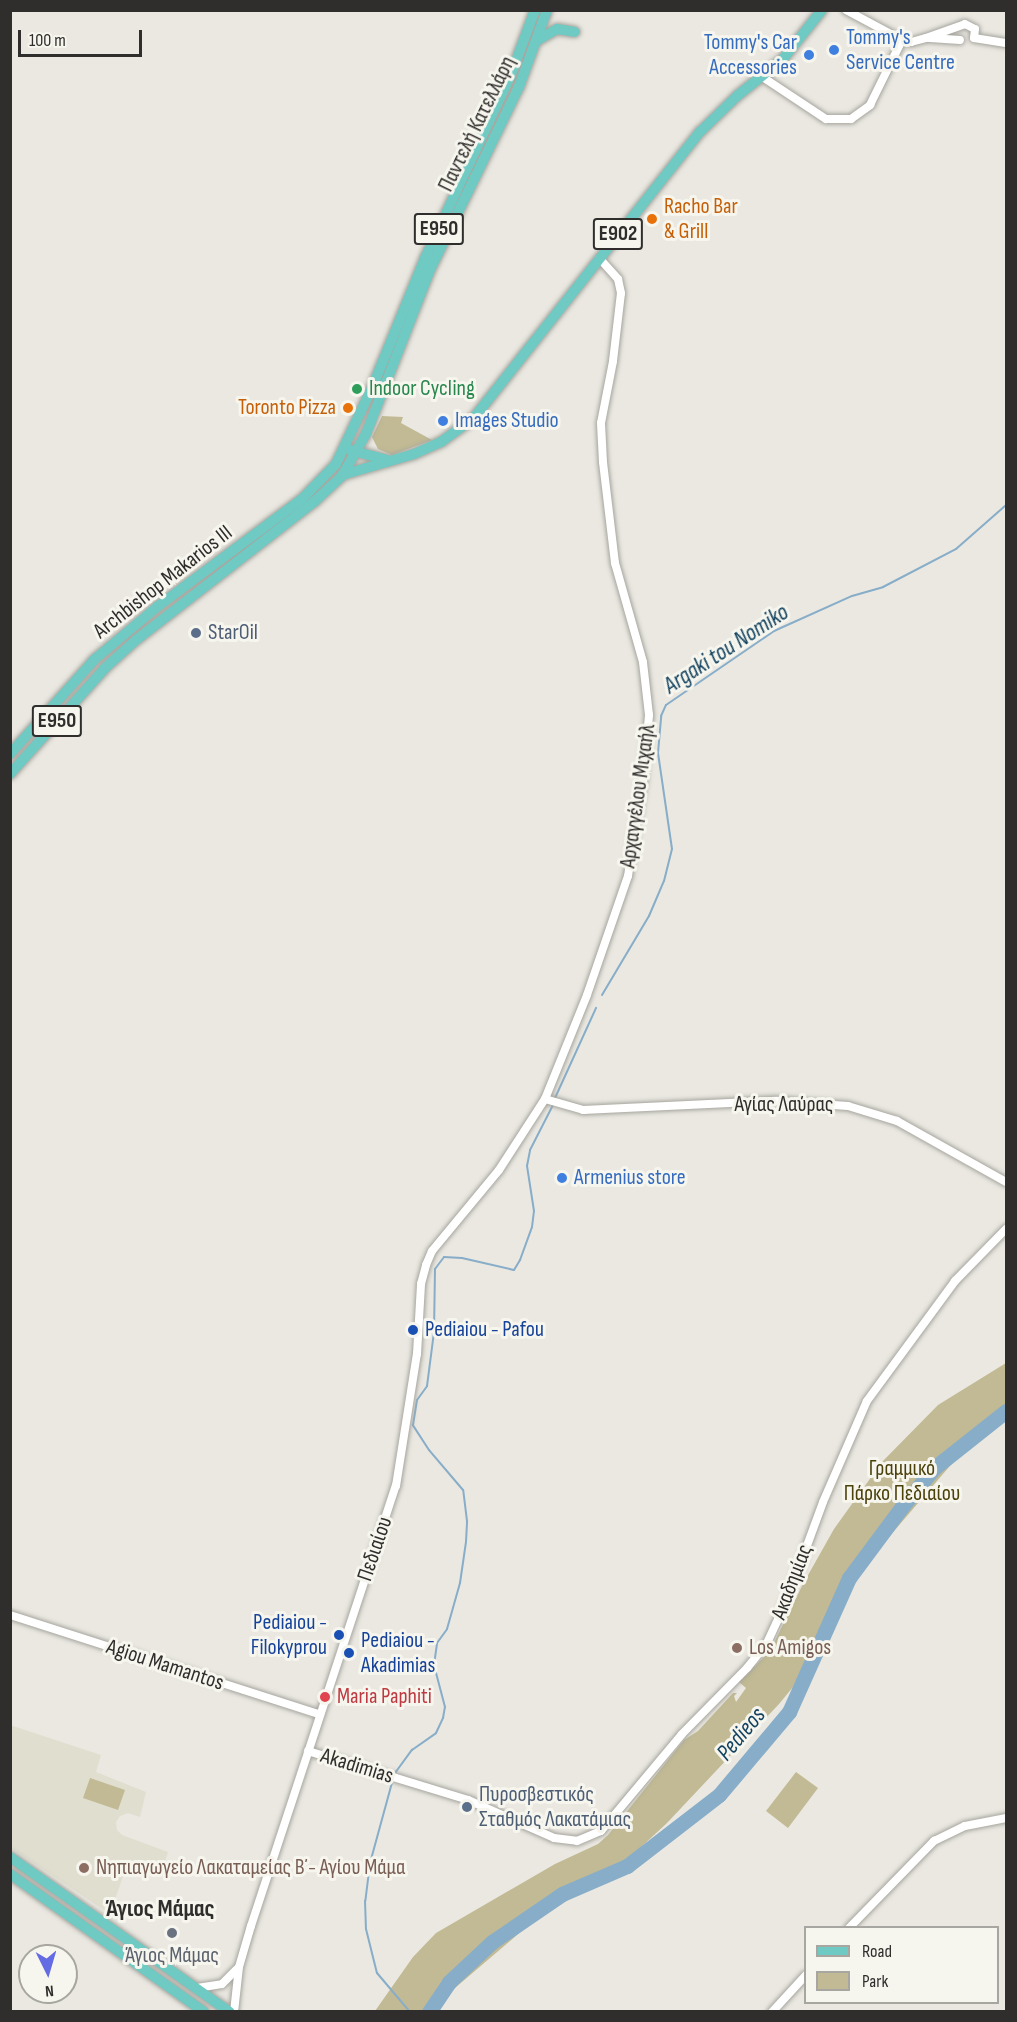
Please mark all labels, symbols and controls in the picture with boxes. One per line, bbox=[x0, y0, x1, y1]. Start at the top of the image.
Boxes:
scale bar bbox=[21, 18, 146, 56]
place label: Tommy's Service Centre bbox=[846, 24, 955, 76]
place label: Tommy's Car Accessories bbox=[704, 29, 797, 80]
text: 100 m bbox=[29, 30, 66, 51]
marker: Tommy's Service Centre bbox=[827, 43, 841, 57]
marker: Tommy's Car Accessories bbox=[802, 48, 816, 62]
street label: Παντελή Κατελλάρη bbox=[433, 52, 521, 196]
place label: Racho Bar & Grill bbox=[664, 193, 738, 244]
road number: E950 bbox=[414, 211, 464, 247]
marker: Racho Bar & Grill bbox=[645, 212, 659, 226]
road number: E902 bbox=[592, 216, 644, 252]
place label: Indoor Cycling bbox=[369, 376, 475, 402]
marker: Indoor Cycling bbox=[350, 382, 364, 396]
place label: Toronto Pizza bbox=[238, 395, 336, 421]
marker: Toronto Pizza bbox=[341, 401, 355, 415]
place label: Images Studio bbox=[455, 408, 559, 434]
marker: Images Studio bbox=[436, 414, 450, 428]
street label: Archbishop Makarios III bbox=[88, 520, 238, 644]
water label: Argaki tou Nomiko bbox=[658, 598, 794, 700]
place label: StarOil bbox=[208, 620, 258, 646]
marker: StarOil bbox=[189, 626, 203, 640]
road number: E950 bbox=[32, 703, 82, 739]
street label: Αρχαγγέλου Μιχαήλ bbox=[615, 722, 661, 870]
street label: Αγίας Λαύρας bbox=[735, 1092, 833, 1118]
place label: Armenius store bbox=[574, 1165, 686, 1191]
marker: Armenius store bbox=[555, 1171, 569, 1185]
place label: Pediaiou - Pafou bbox=[425, 1317, 544, 1343]
marker: Pediaiou - Pafou bbox=[406, 1323, 420, 1337]
park label: Γραμμικό Πάρκο Πεδιαίου bbox=[844, 1455, 960, 1506]
street label: Πεδιαίου bbox=[352, 1513, 398, 1585]
street label: Ακαδημίας bbox=[766, 1541, 818, 1623]
place label: Pediaiou - Filokyprou bbox=[251, 1609, 327, 1660]
place label: Pediaiou - Akadimias bbox=[361, 1627, 435, 1678]
marker: Pediaiou - Filokyprou bbox=[332, 1628, 346, 1642]
street label: Agiou Mamantos bbox=[103, 1634, 227, 1696]
place label: Los Amigos bbox=[749, 1635, 831, 1661]
marker: Los Amigos bbox=[730, 1641, 744, 1655]
marker: Pediaiou - Akadimias bbox=[342, 1646, 356, 1660]
place label: Maria Paphiti bbox=[337, 1684, 432, 1710]
marker: Maria Paphiti bbox=[318, 1690, 332, 1704]
water label: Pedieos bbox=[710, 1701, 772, 1767]
street label: Akadimias bbox=[318, 1742, 396, 1790]
place label: Πυροσβεστικός Σταθμός Λακατάμιας bbox=[479, 1781, 631, 1832]
marker: Πυροσβεστικός Σταθμός Λακατάμιας bbox=[460, 1800, 474, 1814]
place label: Νηπιαγωγείο Λακαταμείας Β΄- Αγίου Μάμα bbox=[96, 1855, 405, 1881]
marker: Νηπιαγωγείο Λακαταμείας Β΄- Αγίου Μάμα bbox=[77, 1861, 91, 1875]
district label: Άγιος Μάμας bbox=[105, 1895, 215, 1923]
marker: Άγιος Μάμας bbox=[165, 1926, 179, 1940]
legend bbox=[804, 1926, 999, 2004]
text: Road bbox=[862, 1941, 892, 1962]
place label: Άγιος Μάμας bbox=[125, 1943, 219, 1969]
north arrow bbox=[18, 1944, 78, 2004]
text: Park bbox=[862, 1971, 888, 1992]
text: N bbox=[44, 1981, 55, 2000]

